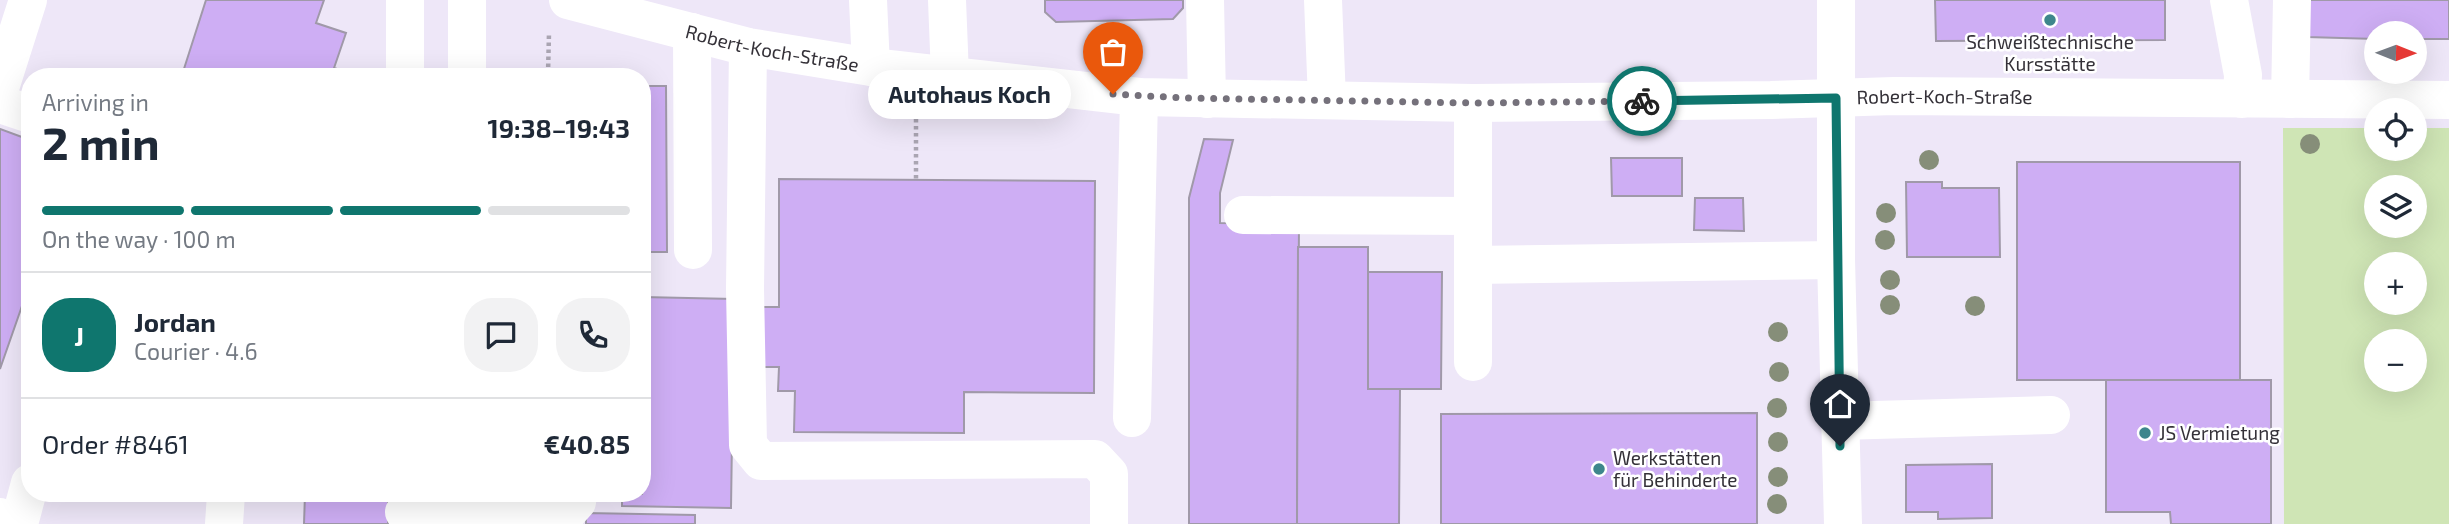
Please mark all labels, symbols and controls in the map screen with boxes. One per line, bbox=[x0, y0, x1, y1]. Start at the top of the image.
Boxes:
marker: Schweißtechnische Kursstätte bbox=[2042, 12, 2058, 28]
street label: Robert-Koch-Straße bbox=[683, 19, 861, 76]
north arrow bbox=[2364, 21, 2427, 84]
map controls bbox=[2364, 21, 2427, 392]
pin bbox=[1083, 22, 1143, 94]
place label: Schweißtechnische Kursstätte bbox=[1966, 30, 2134, 75]
icon: bag bbox=[1094, 33, 1132, 71]
courier bbox=[1607, 66, 1677, 136]
callout: Autohaus Koch bbox=[868, 70, 1071, 119]
text: Autohaus Koch bbox=[888, 80, 1051, 108]
icon: bike bbox=[1623, 82, 1661, 120]
street label: Robert-Koch-Straße bbox=[1856, 84, 2033, 108]
text: Arriving in bbox=[42, 88, 149, 116]
button: locate bbox=[2364, 98, 2427, 161]
text: 19:38–19:43 bbox=[488, 112, 630, 143]
text: 2 min bbox=[42, 114, 160, 169]
button: layers bbox=[2364, 175, 2427, 238]
text: On the way · 100 m bbox=[42, 225, 236, 253]
button: + bbox=[2364, 252, 2427, 315]
button: chat bbox=[464, 298, 538, 372]
button: phone bbox=[556, 298, 630, 372]
text: Jordan bbox=[134, 306, 216, 337]
text: J bbox=[74, 320, 84, 351]
button: − bbox=[2364, 329, 2427, 392]
text: Courier · 4.6 bbox=[134, 337, 258, 365]
pin bbox=[1810, 374, 1870, 446]
icon: home bbox=[1821, 385, 1859, 423]
place label: JS Vermietung bbox=[2159, 421, 2280, 444]
marker: JS Vermietung bbox=[2137, 425, 2153, 441]
text: Order #8461 bbox=[42, 428, 189, 459]
text: €40.85 bbox=[543, 428, 630, 459]
place label: Werkstätten für Behinderte bbox=[1613, 446, 1737, 491]
marker: Werkstätten für Behinderte bbox=[1591, 461, 1607, 477]

